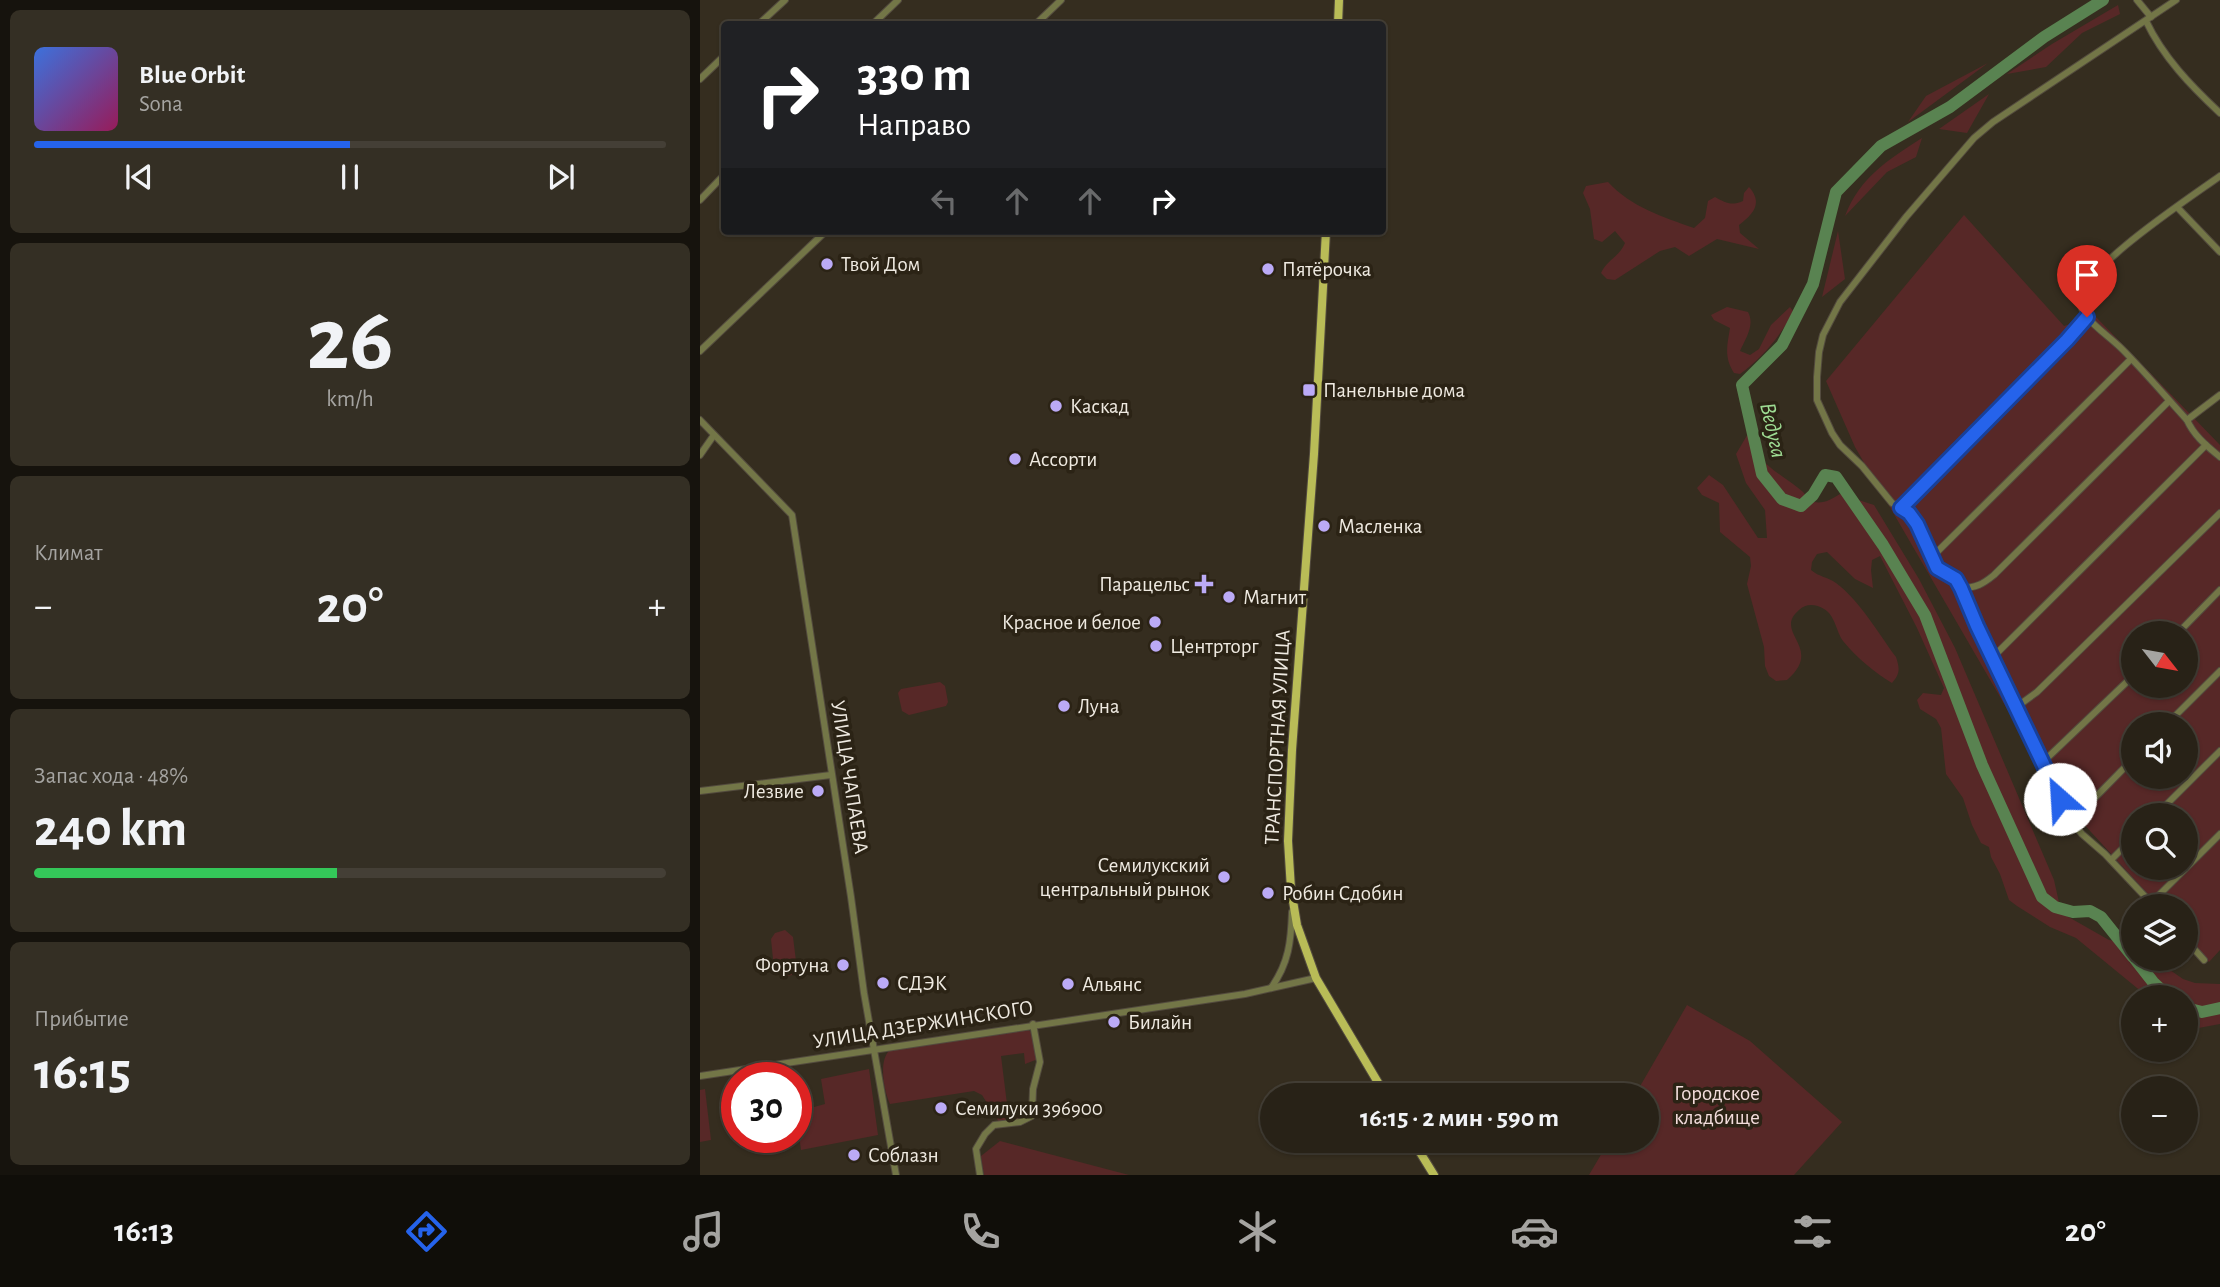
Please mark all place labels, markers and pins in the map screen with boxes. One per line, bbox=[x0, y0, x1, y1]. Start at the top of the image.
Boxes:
pin bbox=[2057, 245, 2117, 317]
place label: Твой Дом bbox=[841, 254, 920, 275]
marker: Твой Дом bbox=[819, 256, 835, 272]
place label: Пятёрочка bbox=[1282, 259, 1372, 280]
marker: Пятёрочка bbox=[1260, 261, 1276, 277]
place label: Панельные дома bbox=[1323, 380, 1466, 401]
marker: Панельные дома bbox=[1301, 382, 1317, 398]
place label: Каскад bbox=[1070, 396, 1129, 417]
marker: Каскад bbox=[1048, 398, 1064, 414]
place label: Ассорти bbox=[1029, 449, 1097, 470]
marker: Ассорти bbox=[1007, 451, 1023, 467]
place label: Масленка bbox=[1338, 516, 1423, 537]
marker: Масленка bbox=[1316, 518, 1332, 534]
place label: Парацельс bbox=[1099, 574, 1190, 595]
marker: Парацельс bbox=[1196, 576, 1212, 592]
place label: Магнит bbox=[1243, 587, 1307, 608]
marker: Магнит bbox=[1221, 589, 1237, 605]
place label: Красное и белое bbox=[1002, 612, 1141, 633]
marker: Красное и белое bbox=[1147, 614, 1163, 630]
place label: Центрторг bbox=[1170, 636, 1259, 657]
marker: Центрторг bbox=[1148, 638, 1164, 654]
place label: Луна bbox=[1078, 696, 1120, 717]
marker: Луна bbox=[1056, 698, 1072, 714]
place label: Лезвие bbox=[744, 781, 804, 802]
marker: Лезвие bbox=[810, 783, 826, 799]
place label: Семилукский центральный рынок bbox=[1040, 855, 1210, 900]
marker: Семилукский центральный рынок bbox=[1216, 869, 1232, 885]
place label: Робин Сдобин bbox=[1282, 883, 1403, 904]
marker: Робин Сдобин bbox=[1260, 885, 1276, 901]
place label: Фортуна bbox=[755, 955, 829, 976]
marker: Фортуна bbox=[835, 957, 851, 973]
place label: СДЭК bbox=[897, 973, 947, 994]
place label: Альянс bbox=[1082, 974, 1142, 995]
marker: СДЭК bbox=[875, 975, 891, 991]
marker: Альянс bbox=[1060, 976, 1076, 992]
place label: Билайн bbox=[1128, 1012, 1192, 1033]
marker: Билайн bbox=[1106, 1014, 1122, 1030]
place label: Семилуки 396900 bbox=[955, 1098, 1103, 1119]
marker: Семилуки 396900 bbox=[933, 1100, 949, 1116]
place label: Соблазн bbox=[868, 1145, 939, 1166]
marker: Соблазн bbox=[846, 1147, 862, 1163]

